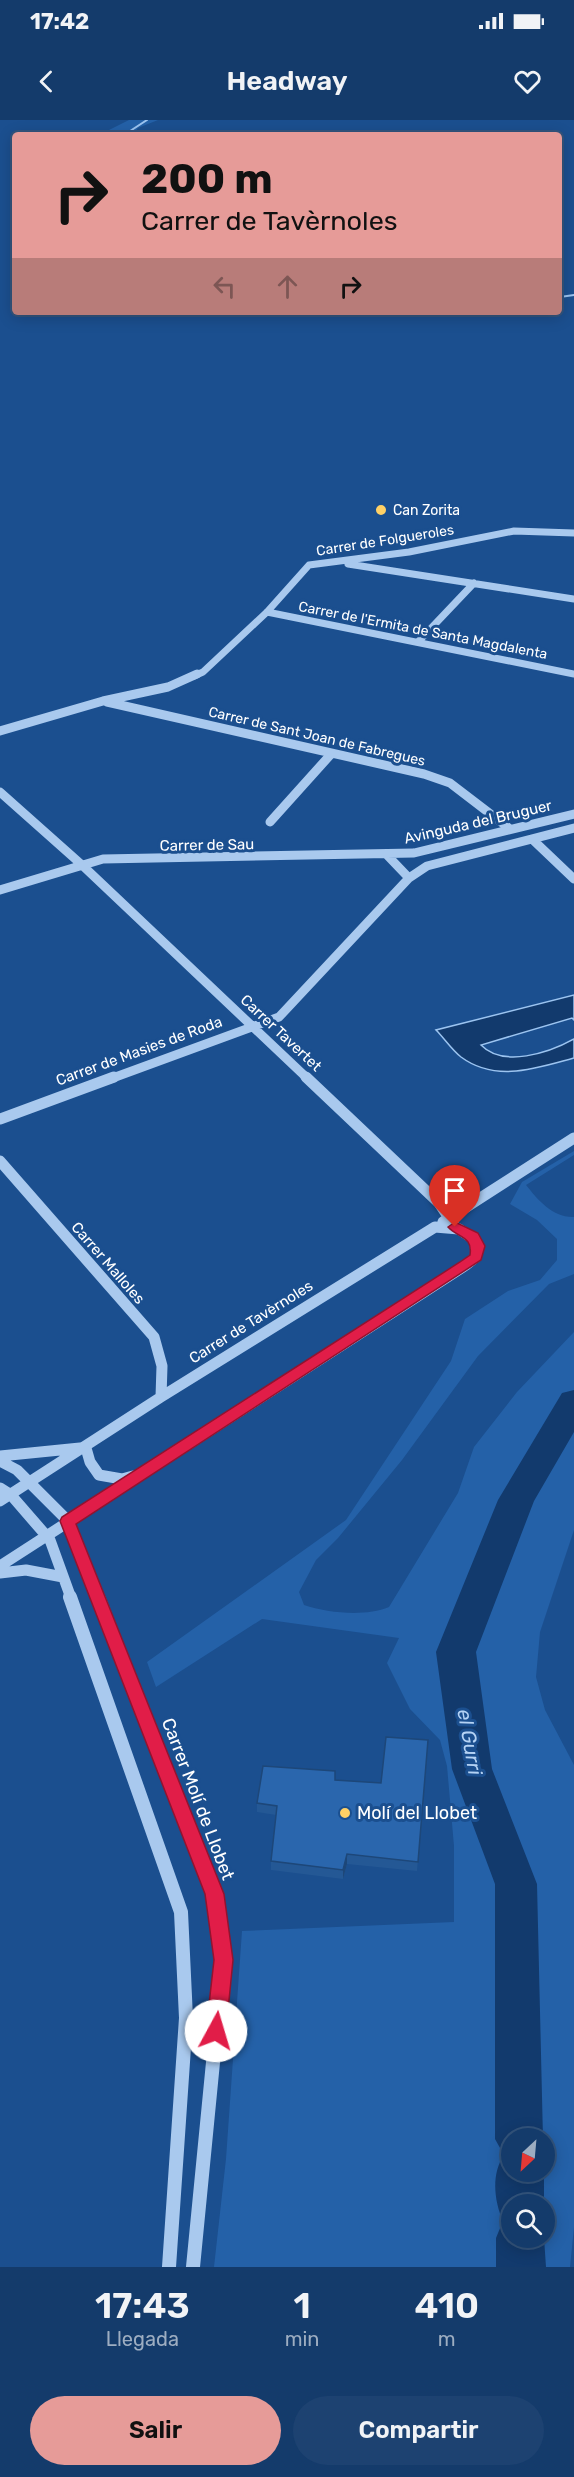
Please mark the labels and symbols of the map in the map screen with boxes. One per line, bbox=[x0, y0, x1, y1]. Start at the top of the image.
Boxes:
place label: Can Zorita bbox=[393, 502, 460, 519]
marker: Can Zorita bbox=[374, 503, 388, 517]
street label: Carrer de Folgueroles bbox=[315, 521, 455, 560]
street label: Carrer de l'Ermita de Santa Magdalenta bbox=[297, 598, 549, 663]
street label: Carrer de Sant Joan de Fabregues bbox=[207, 703, 427, 770]
street label: Avinguda del Bruguer bbox=[402, 796, 554, 848]
street label: Carrer de Sau bbox=[160, 835, 254, 855]
street label: Carrer Tavertet bbox=[237, 991, 325, 1075]
street label: Carrer de Masies de Roda bbox=[53, 1012, 225, 1090]
pin bbox=[429, 1165, 480, 1227]
street label: Carrer Malloles bbox=[68, 1218, 149, 1308]
street label: Carrer de Tavèrnoles bbox=[186, 1276, 317, 1367]
water label: el Gurri bbox=[452, 1707, 488, 1778]
street label: Carrer Molí de Llobet bbox=[157, 1715, 239, 1883]
place label: Molí del Llobet bbox=[357, 1802, 477, 1824]
marker: Molí del Llobet bbox=[338, 1806, 352, 1820]
position arrow bbox=[184, 1999, 248, 2063]
north arrow bbox=[501, 2128, 555, 2182]

